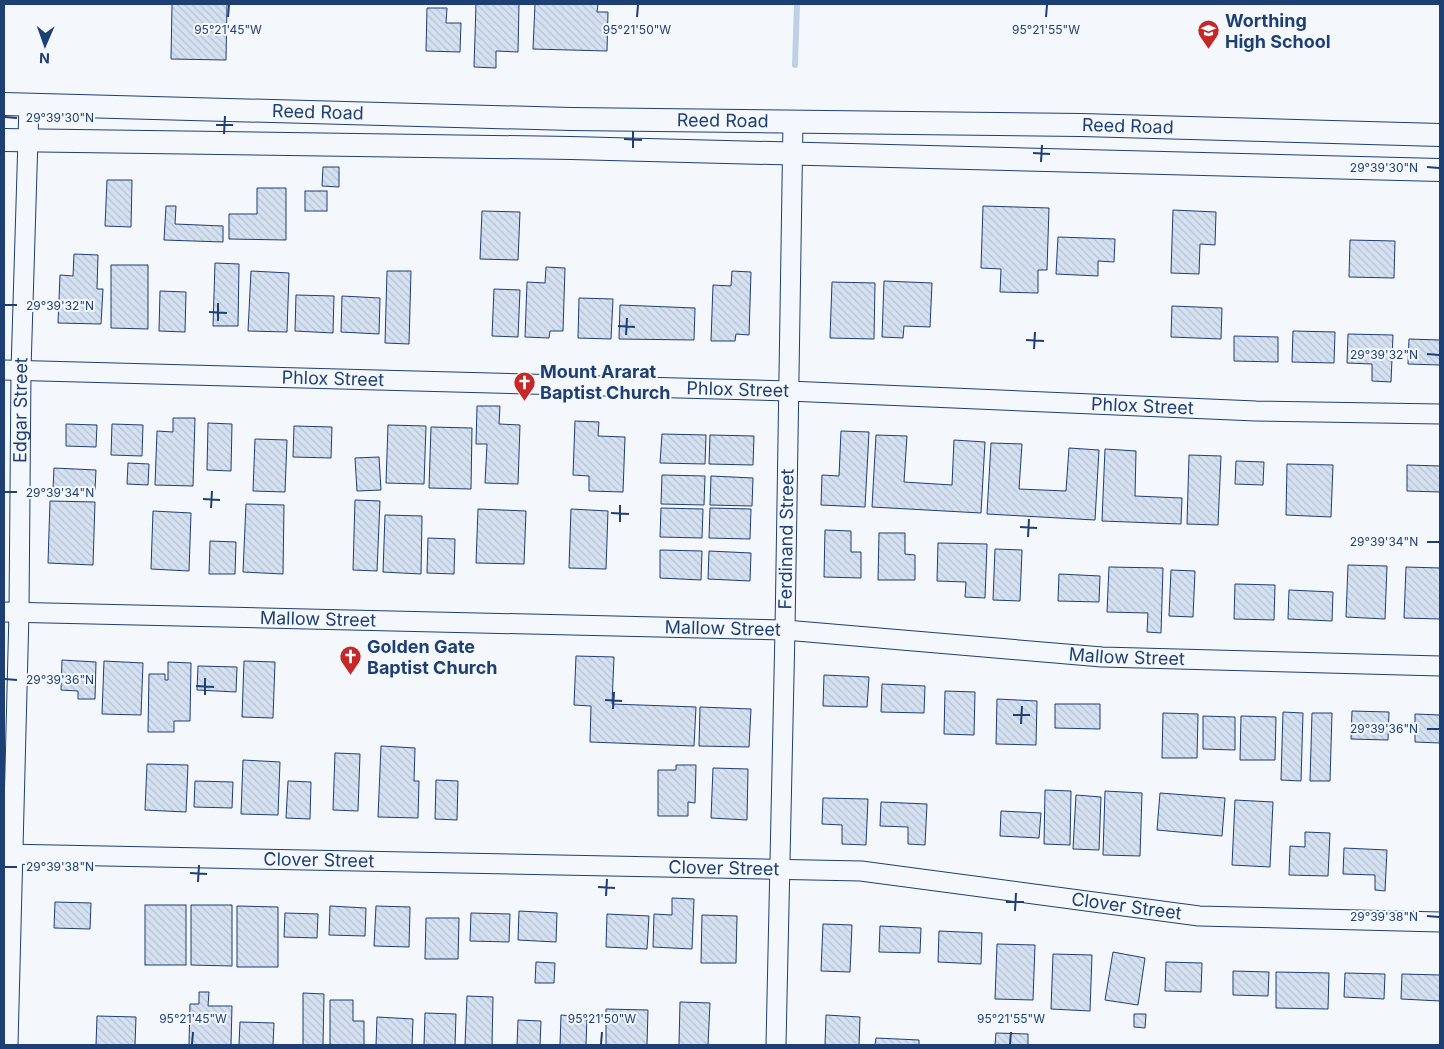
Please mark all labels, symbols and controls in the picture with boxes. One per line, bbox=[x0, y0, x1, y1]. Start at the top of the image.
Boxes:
place label: Worthing High School bbox=[1225, 10, 1331, 52]
school or university icon: Worthing High School bbox=[1197, 19, 1221, 50]
north arrow bbox=[20, 20, 70, 70]
text: 95°21'45"W bbox=[194, 22, 262, 37]
text: 95°21'50"W bbox=[603, 22, 671, 37]
text: 95°21'55"W bbox=[1012, 22, 1080, 37]
text: N bbox=[39, 50, 50, 67]
street label: Reed Road bbox=[272, 100, 364, 124]
street label: Reed Road bbox=[677, 109, 769, 131]
text: 29°39'30"N bbox=[26, 110, 94, 125]
street label: Reed Road bbox=[1082, 114, 1174, 138]
text: 29°39'30"N bbox=[1350, 160, 1418, 175]
text: 29°39'32"N bbox=[26, 298, 94, 313]
text: 29°39'32"N bbox=[1350, 347, 1418, 362]
street label: Edgar Street bbox=[9, 357, 31, 463]
place label: Mount Ararat Baptist Church bbox=[540, 361, 671, 403]
street label: Phlox Street bbox=[281, 366, 385, 390]
church icon: Mount Ararat Baptist Church bbox=[512, 370, 536, 401]
street label: Phlox Street bbox=[686, 377, 789, 401]
street label: Phlox Street bbox=[1091, 393, 1194, 418]
street label: Ferdinand Street bbox=[774, 469, 798, 610]
text: 29°39'34"N bbox=[26, 485, 94, 500]
text: 29°39'34"N bbox=[1350, 534, 1418, 549]
street label: Mallow Street bbox=[260, 607, 376, 631]
street label: Mallow Street bbox=[665, 616, 781, 640]
place label: Golden Gate Baptist Church bbox=[367, 636, 498, 678]
street label: Mallow Street bbox=[1068, 643, 1185, 669]
church icon: Golden Gate Baptist Church bbox=[339, 645, 363, 676]
text: 29°39'36"N bbox=[26, 672, 94, 687]
text: 29°39'36"N bbox=[1350, 721, 1418, 736]
street label: Clover Street bbox=[263, 848, 375, 871]
street label: Clover Street bbox=[668, 856, 780, 879]
text: 29°39'38"N bbox=[26, 859, 94, 874]
street label: Clover Street bbox=[1070, 888, 1183, 924]
text: 29°39'38"N bbox=[1350, 909, 1418, 924]
text: 95°21'45"W bbox=[159, 1011, 227, 1026]
text: 95°21'50"W bbox=[568, 1011, 636, 1026]
text: 95°21'55"W bbox=[977, 1011, 1045, 1026]

